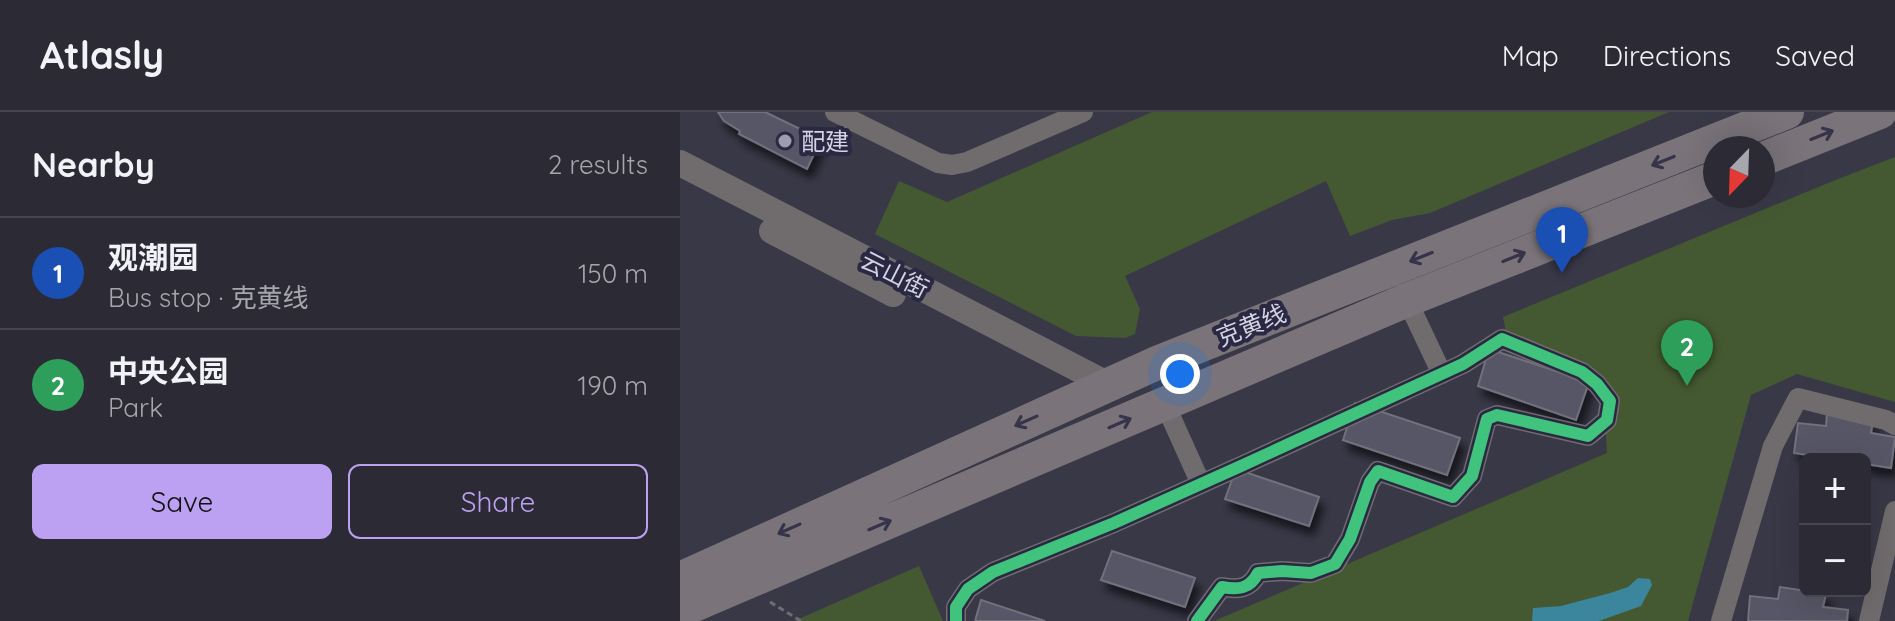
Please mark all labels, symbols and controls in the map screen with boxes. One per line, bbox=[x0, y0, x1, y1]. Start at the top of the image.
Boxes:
text: Atlasly bbox=[40, 31, 164, 79]
text: Map bbox=[1502, 38, 1559, 73]
text: Directions bbox=[1603, 38, 1731, 73]
text: Saved bbox=[1775, 38, 1855, 73]
place label: 配建 bbox=[801, 126, 849, 156]
one-way arrow bbox=[1809, 127, 1834, 141]
marker: 配建 bbox=[776, 132, 794, 150]
north arrow bbox=[1703, 136, 1775, 208]
text: Nearby bbox=[32, 143, 155, 186]
text: 2 results bbox=[548, 148, 648, 181]
one-way arrow bbox=[1651, 155, 1676, 170]
pin: 1 bbox=[1536, 207, 1588, 273]
text: 观潮园 bbox=[108, 238, 198, 276]
street label: 云山街 bbox=[856, 244, 934, 304]
one-way arrow bbox=[1501, 249, 1526, 264]
one-way arrow bbox=[1409, 251, 1434, 266]
text: 1 bbox=[53, 257, 63, 290]
text: 150 m bbox=[578, 257, 648, 290]
text: Bus stop · 克黄线 bbox=[108, 281, 309, 314]
street label: 克黄线 bbox=[1212, 298, 1290, 352]
pin: 2 bbox=[1661, 320, 1713, 386]
text: 中央公园 bbox=[108, 352, 228, 390]
your location bbox=[1160, 354, 1200, 394]
text: 2 bbox=[51, 369, 65, 402]
text: 190 m bbox=[578, 369, 648, 402]
text: Park bbox=[108, 391, 163, 424]
one-way arrow bbox=[1107, 414, 1131, 429]
one-way arrow bbox=[1014, 415, 1039, 430]
map controls bbox=[1799, 453, 1871, 597]
button: + bbox=[1799, 453, 1871, 525]
button: Save bbox=[32, 464, 332, 539]
button: Share bbox=[348, 464, 648, 539]
one-way arrow bbox=[868, 516, 892, 531]
one-way arrow bbox=[778, 522, 802, 537]
button: − bbox=[1799, 525, 1871, 597]

